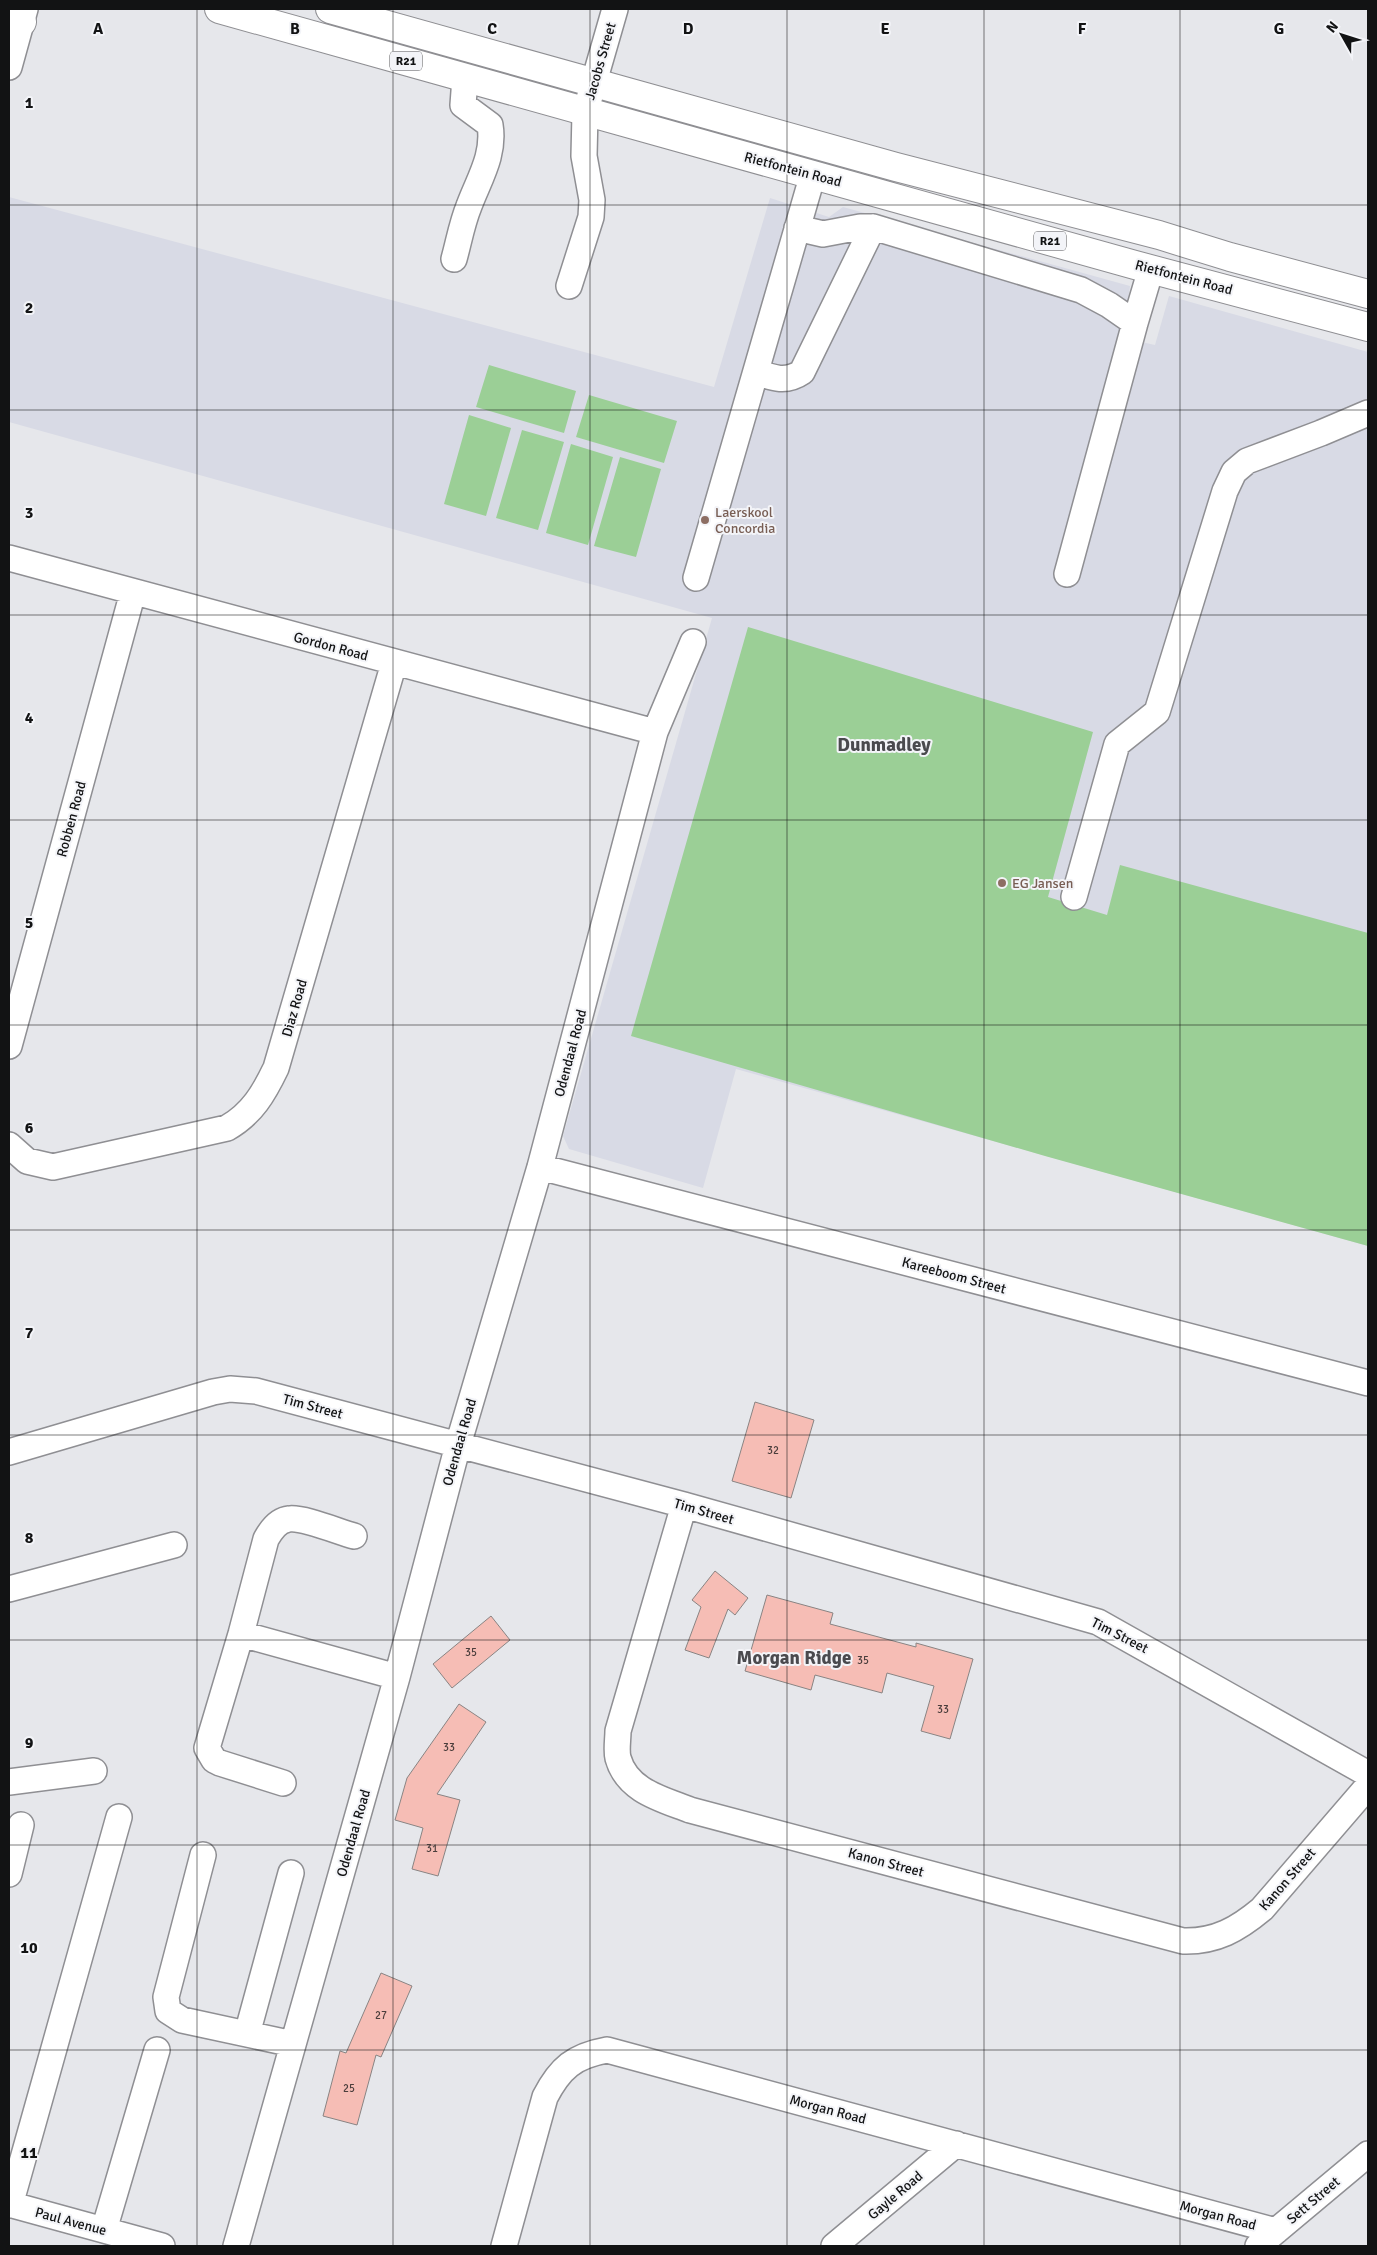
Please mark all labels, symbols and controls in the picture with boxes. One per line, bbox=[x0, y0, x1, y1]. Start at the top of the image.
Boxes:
north arrow bbox=[1317, 10, 1367, 60]
text: N bbox=[1323, 18, 1342, 36]
text: A bbox=[93, 19, 104, 39]
text: B bbox=[290, 19, 300, 39]
text: C bbox=[487, 19, 497, 39]
text: D bbox=[683, 19, 694, 39]
text: E bbox=[880, 19, 890, 39]
text: F bbox=[1078, 19, 1087, 39]
text: G bbox=[1274, 19, 1284, 39]
street label: Jacobs Street bbox=[581, 20, 620, 102]
road number: R21 bbox=[390, 51, 422, 70]
text: 1 bbox=[25, 93, 34, 113]
street label: Rietfontein Road bbox=[742, 148, 843, 191]
road number: R21 bbox=[1034, 232, 1066, 250]
street label: Rietfontein Road bbox=[1133, 256, 1234, 299]
text: 2 bbox=[25, 298, 33, 318]
text: 3 bbox=[25, 503, 33, 523]
place label: Laerskool Concordia bbox=[715, 504, 775, 537]
marker: Laerskool Concordia bbox=[699, 514, 711, 526]
street label: Gordon Road bbox=[292, 628, 370, 665]
text: 4 bbox=[25, 708, 34, 728]
district label: Dunmadley bbox=[837, 733, 931, 757]
street label: Robben Road bbox=[53, 779, 90, 859]
place label: EG Jansen bbox=[1012, 875, 1073, 892]
marker: EG Jansen bbox=[996, 877, 1008, 889]
text: 5 bbox=[25, 913, 33, 933]
street label: Diaz Road bbox=[278, 977, 311, 1039]
street label: Odendaal Road bbox=[551, 1007, 590, 1099]
text: 6 bbox=[25, 1118, 34, 1138]
street label: Kareeboom Street bbox=[900, 1253, 1008, 1298]
text: 7 bbox=[25, 1323, 34, 1343]
street label: Tim Street bbox=[281, 1390, 345, 1423]
street label: Odendaal Road bbox=[439, 1397, 480, 1488]
house number: 32 bbox=[767, 1444, 779, 1457]
street label: Tim Street bbox=[672, 1495, 736, 1528]
text: 8 bbox=[25, 1528, 34, 1548]
street label: Tim Street bbox=[1089, 1614, 1151, 1657]
house number: 35 bbox=[465, 1646, 477, 1659]
district label: Morgan Ridge bbox=[737, 1646, 851, 1670]
house number: 35 bbox=[857, 1654, 869, 1667]
house number: 33 bbox=[937, 1703, 949, 1716]
text: 9 bbox=[25, 1733, 34, 1753]
house number: 33 bbox=[443, 1741, 455, 1754]
street label: Odendaal Road bbox=[333, 1788, 374, 1879]
house number: 31 bbox=[426, 1842, 438, 1855]
street label: Kanon Street bbox=[846, 1844, 926, 1881]
street label: Kanon Street bbox=[1256, 1844, 1319, 1914]
text: 10 bbox=[20, 1938, 38, 1958]
house number: 27 bbox=[375, 2009, 387, 2022]
house number: 25 bbox=[343, 2082, 355, 2095]
street label: Morgan Road bbox=[788, 2091, 868, 2128]
text: 11 bbox=[20, 2143, 38, 2163]
street label: Gayle Road bbox=[864, 2167, 926, 2223]
street label: Sett Street bbox=[1283, 2173, 1343, 2228]
street label: Morgan Road bbox=[1178, 2197, 1258, 2234]
street label: Paul Avenue bbox=[33, 2204, 109, 2239]

